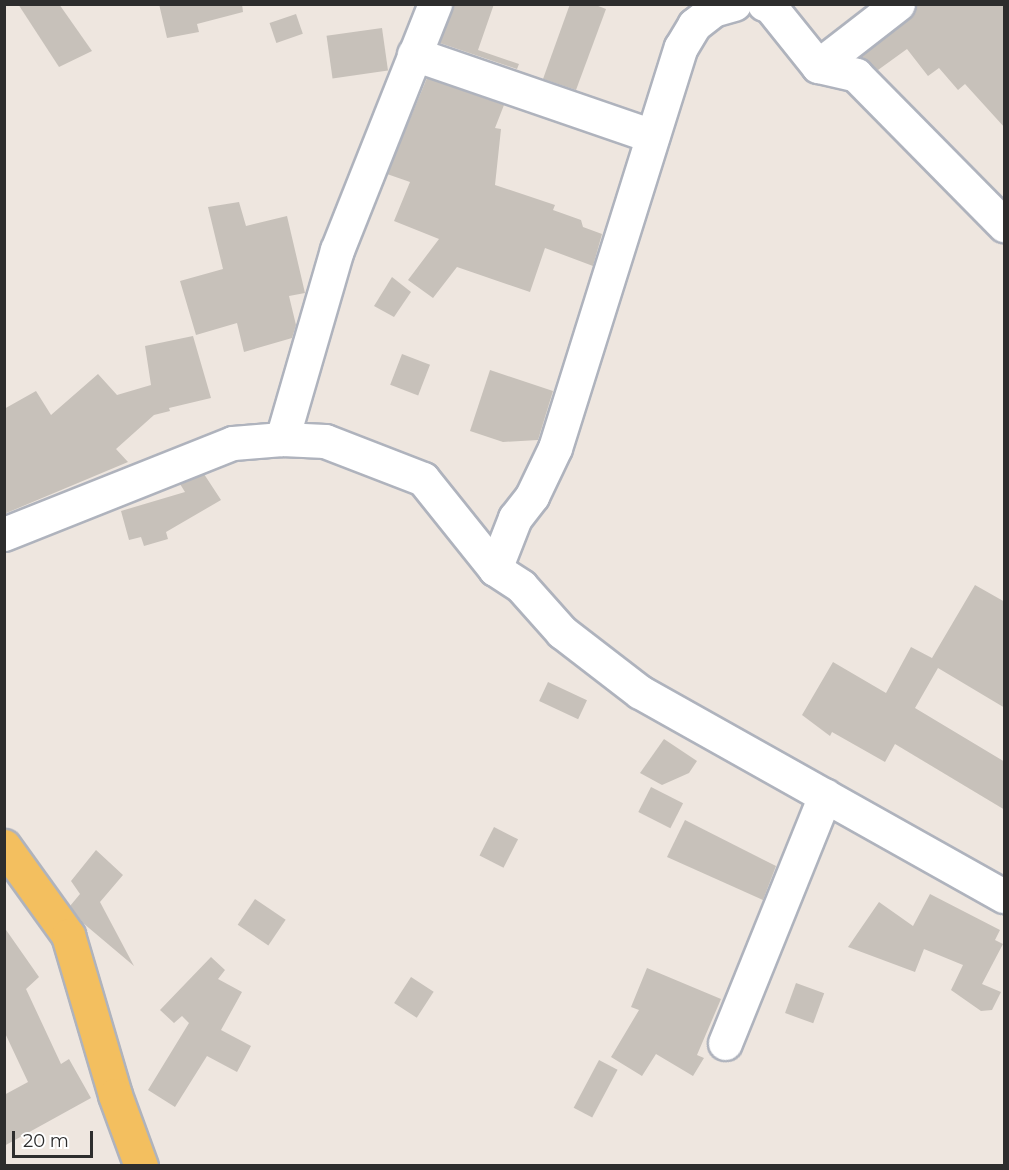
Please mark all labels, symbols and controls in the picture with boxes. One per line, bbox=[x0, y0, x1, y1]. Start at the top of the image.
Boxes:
scale bar bbox=[15, 1119, 96, 1157]
text: 20 m bbox=[23, 1130, 69, 1152]

